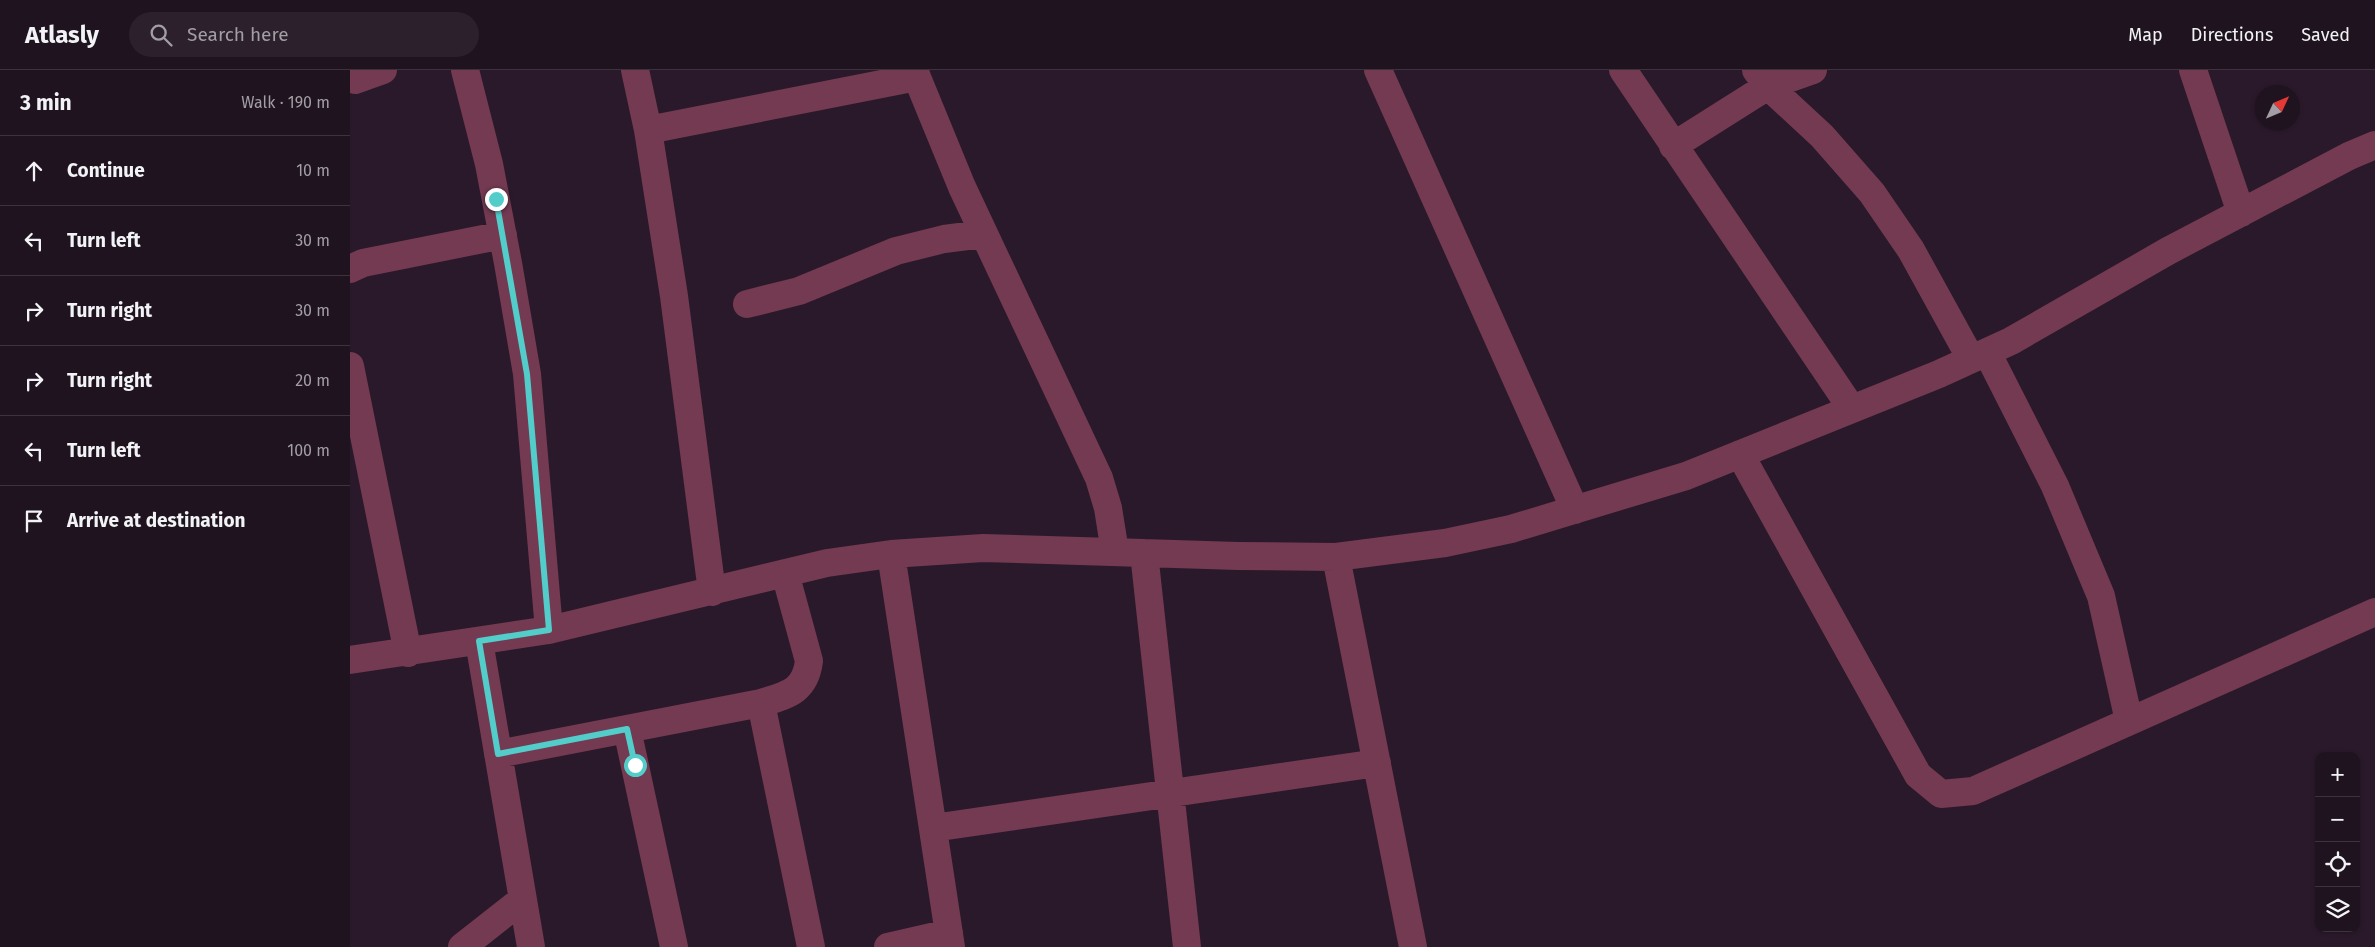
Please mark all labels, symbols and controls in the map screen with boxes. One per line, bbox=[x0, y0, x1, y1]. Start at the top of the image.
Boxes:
search box bbox=[129, 12, 479, 57]
text: Atlasly bbox=[25, 21, 99, 49]
icon: search bbox=[147, 21, 175, 49]
text: Search here bbox=[187, 23, 289, 46]
text: Map bbox=[2128, 24, 2163, 46]
text: Directions bbox=[2191, 24, 2273, 46]
text: Saved bbox=[2301, 24, 2350, 46]
north arrow bbox=[2255, 85, 2300, 130]
text: 3 min bbox=[20, 90, 72, 116]
text: Walk · 190 m bbox=[241, 93, 330, 112]
icon: ahead bbox=[20, 157, 48, 185]
text: Continue bbox=[67, 159, 145, 182]
text: 10 m bbox=[296, 161, 330, 180]
route end bbox=[485, 188, 508, 211]
icon: left bbox=[20, 227, 48, 255]
text: Turn left bbox=[67, 229, 141, 252]
text: 30 m bbox=[295, 231, 330, 250]
icon: right bbox=[20, 297, 48, 325]
text: Turn right bbox=[67, 299, 152, 322]
text: 30 m bbox=[295, 301, 330, 320]
icon: right bbox=[20, 367, 48, 395]
text: Turn right bbox=[67, 369, 152, 392]
text: 20 m bbox=[295, 371, 330, 390]
icon: left bbox=[20, 437, 48, 465]
text: Turn left bbox=[67, 439, 141, 462]
text: 100 m bbox=[287, 441, 330, 460]
icon: arrive bbox=[20, 507, 48, 535]
text: Arrive at destination bbox=[67, 509, 246, 532]
map controls bbox=[2315, 752, 2360, 932]
button: + bbox=[2315, 752, 2360, 797]
route start bbox=[624, 754, 647, 777]
button: − bbox=[2315, 797, 2360, 842]
button: locate bbox=[2315, 842, 2360, 887]
button: layers bbox=[2315, 887, 2360, 932]

